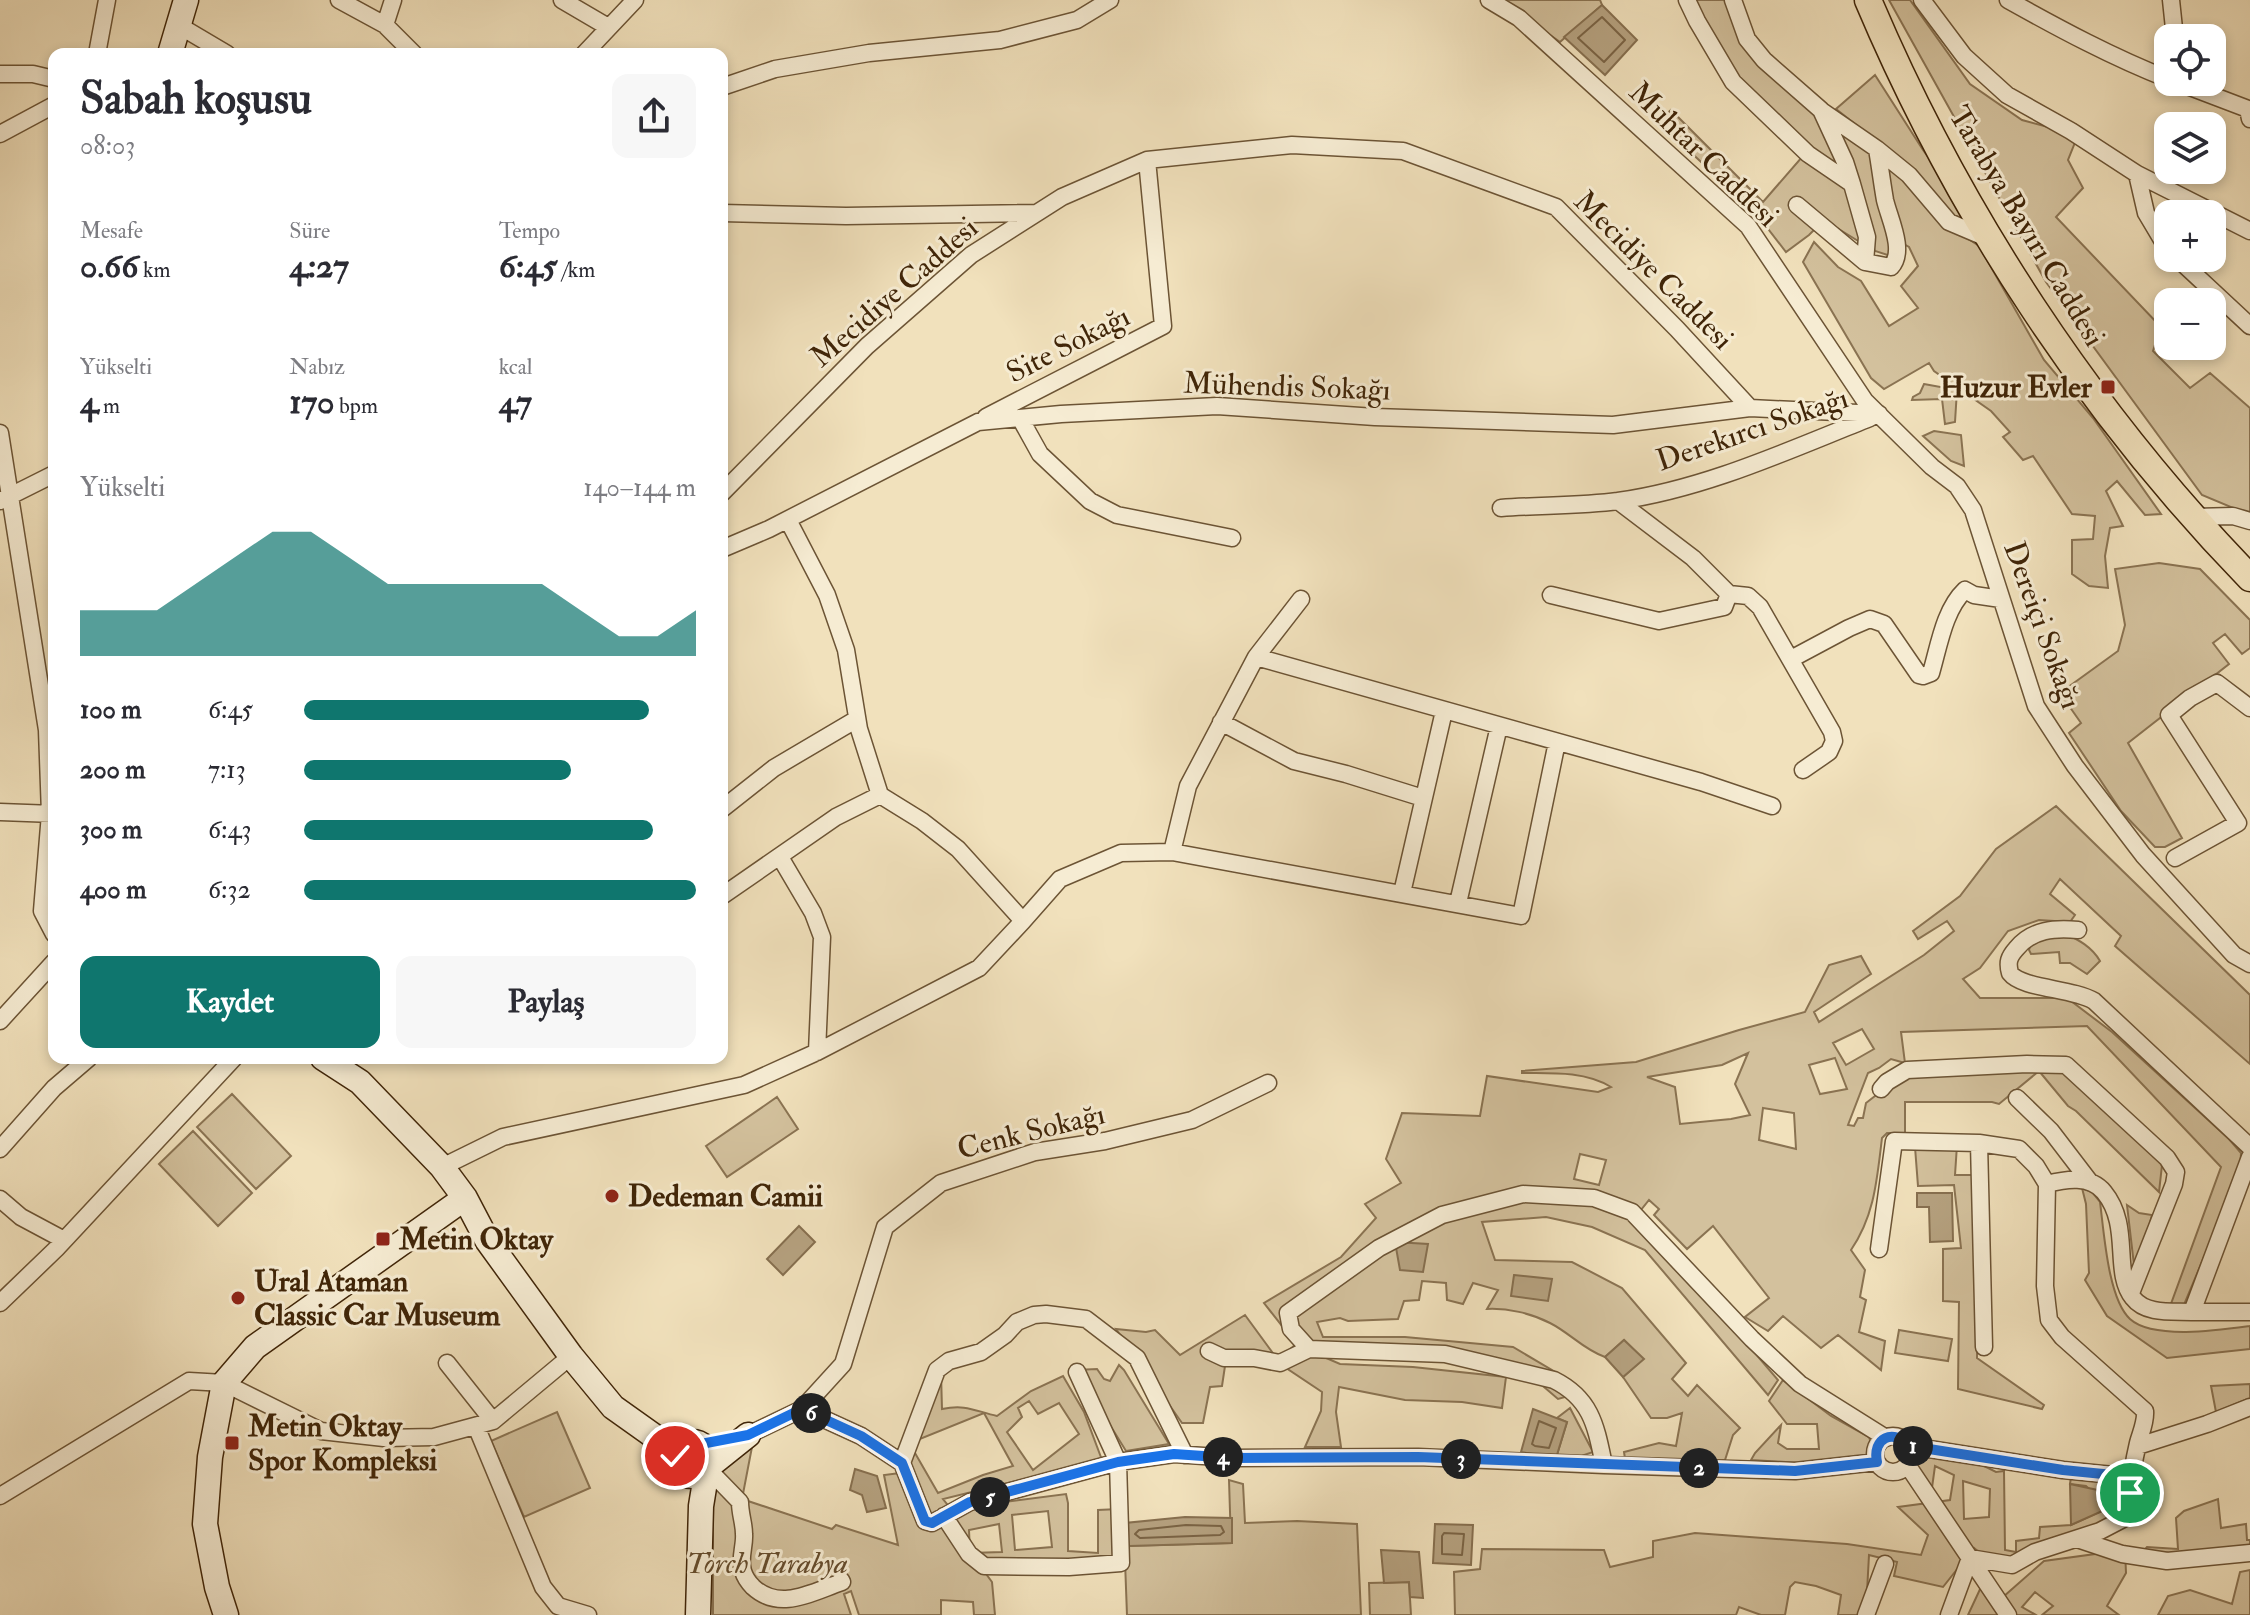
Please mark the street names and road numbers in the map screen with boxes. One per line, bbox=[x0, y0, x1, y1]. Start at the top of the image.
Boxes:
street label: Muhtar Caddesi bbox=[1621, 74, 1786, 235]
street label: Tarabya Bayırı Caddesi bbox=[1940, 99, 2113, 353]
street label: Mecidiye Caddesi bbox=[1566, 183, 1741, 358]
street label: Mecidiye Caddesi bbox=[803, 209, 986, 375]
street label: Site Sokağı bbox=[1000, 298, 1136, 391]
street label: Mühendis Sokağı bbox=[1183, 364, 1391, 409]
street label: Derekırcı Sokağı bbox=[1651, 379, 1853, 480]
street label: Dereiçi Sokağı bbox=[1995, 537, 2090, 714]
street label: Cenk Sokağı bbox=[953, 1095, 1109, 1168]

